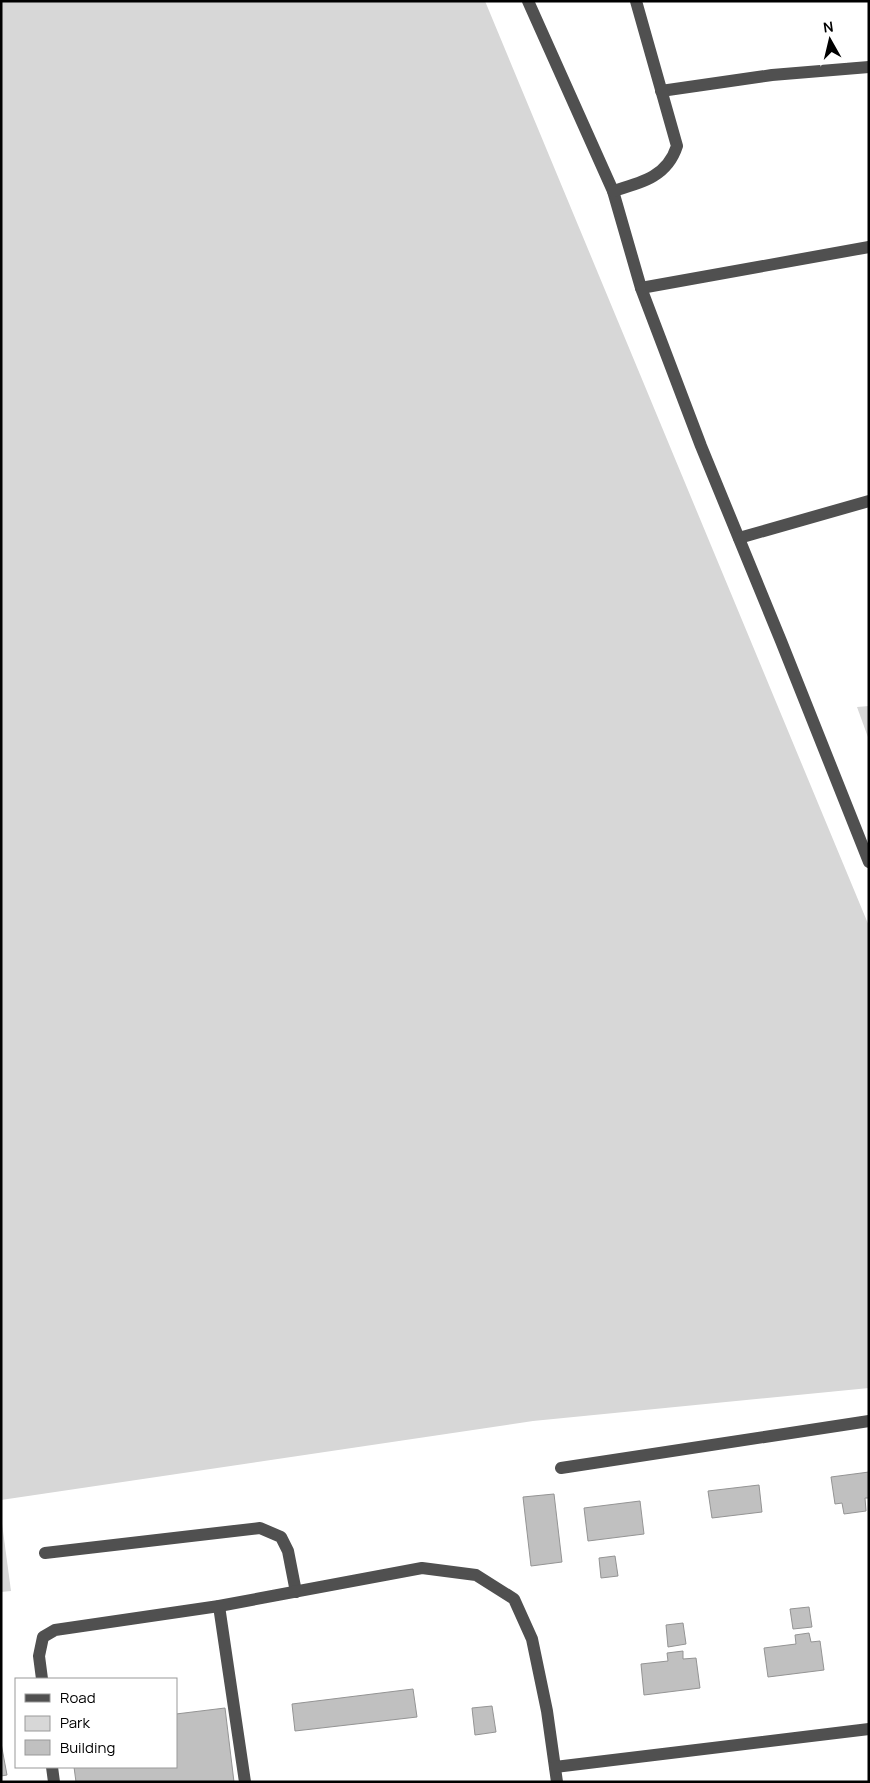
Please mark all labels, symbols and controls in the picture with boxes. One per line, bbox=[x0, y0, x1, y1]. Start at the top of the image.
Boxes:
north arrow bbox=[805, 15, 855, 65]
text: N bbox=[822, 17, 834, 37]
legend bbox=[15, 1678, 178, 1768]
text: Road bbox=[60, 1687, 96, 1708]
text: Park bbox=[60, 1712, 90, 1733]
text: Building bbox=[60, 1737, 115, 1758]

